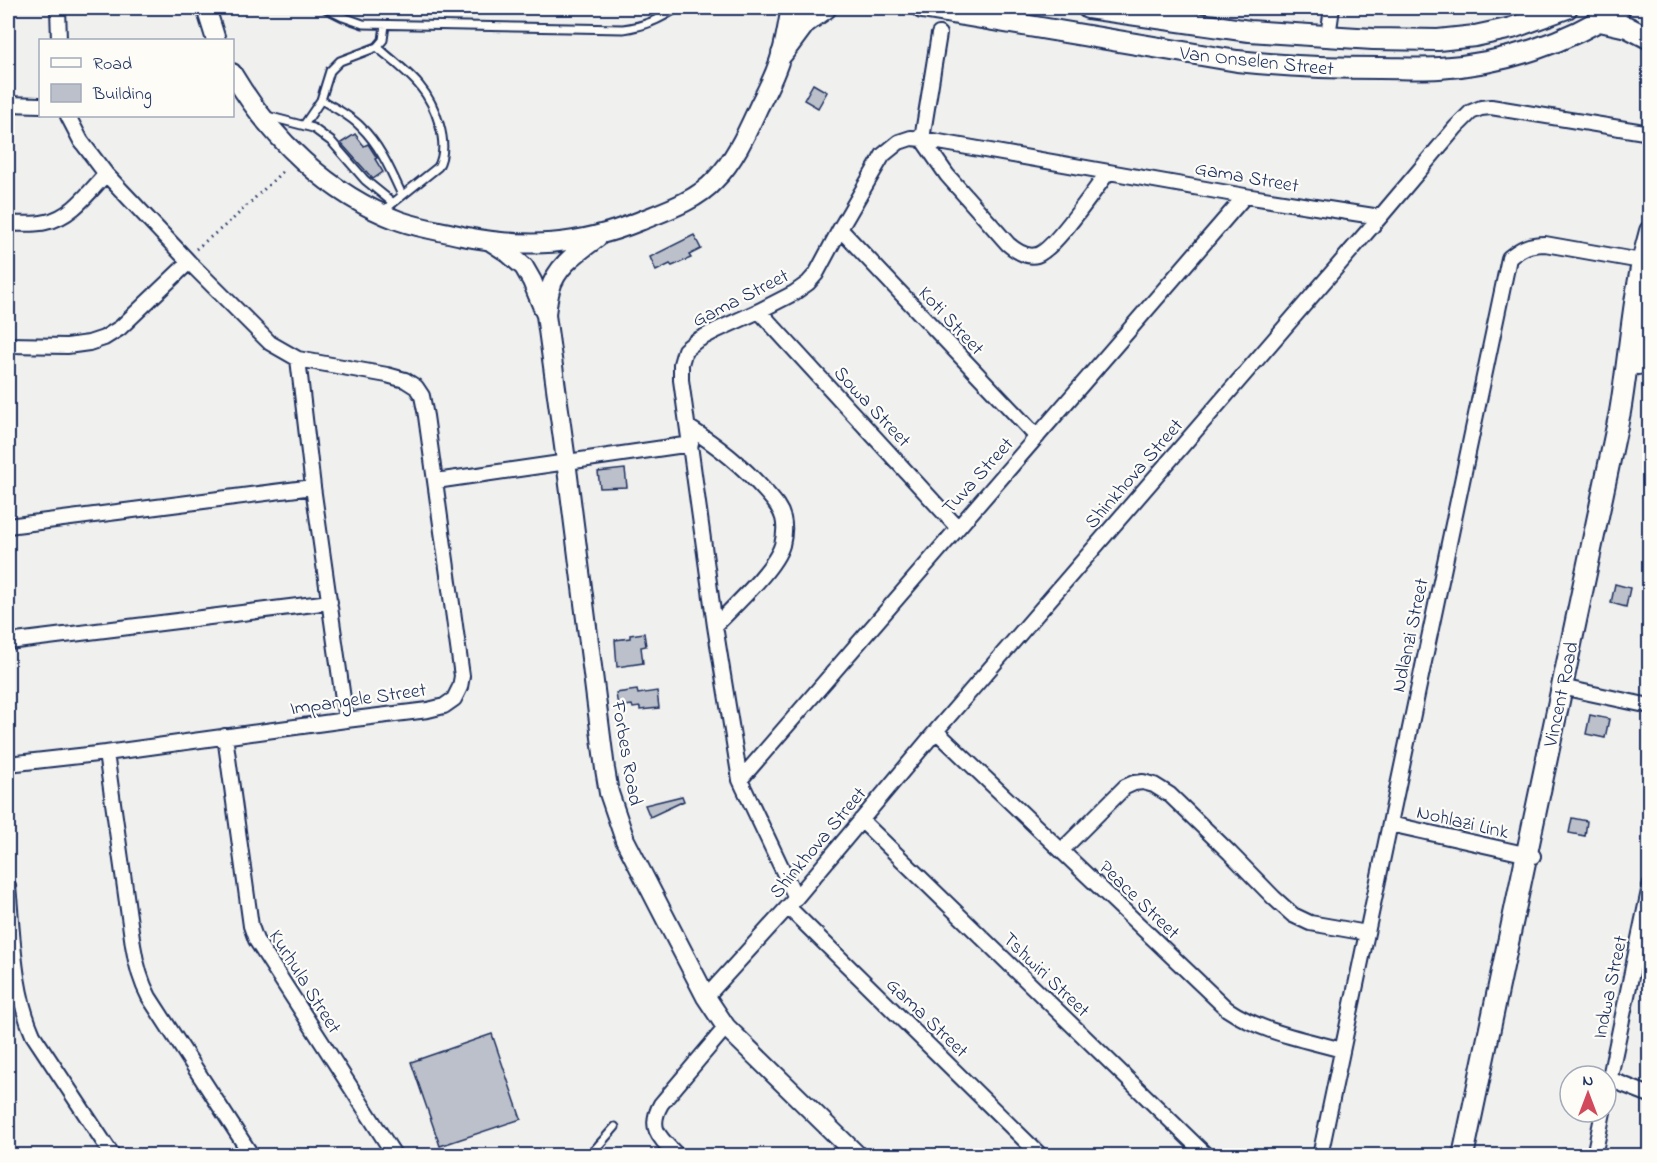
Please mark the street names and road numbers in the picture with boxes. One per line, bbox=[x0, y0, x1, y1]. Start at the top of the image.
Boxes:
street label: Van Onselen Street bbox=[1177, 40, 1335, 85]
street label: Gama Street bbox=[1192, 155, 1301, 202]
street label: Gama Street bbox=[688, 262, 795, 336]
street label: Koti Street bbox=[910, 280, 990, 363]
street label: Sowa Street bbox=[826, 360, 917, 455]
street label: Shinkhova Street bbox=[1079, 413, 1191, 536]
street label: Tuva Street bbox=[936, 431, 1022, 522]
street label: Ndlanzi Street bbox=[1385, 575, 1438, 695]
street label: Vincent Road bbox=[1537, 639, 1588, 751]
street label: Impangele Street bbox=[288, 677, 429, 725]
street label: Forbes Road bbox=[602, 698, 649, 808]
street label: Shinkhova Street bbox=[763, 781, 875, 906]
street label: Nohlazi Link bbox=[1414, 799, 1512, 848]
street label: Peace Street bbox=[1091, 854, 1186, 947]
street label: Kurhula Street bbox=[260, 925, 348, 1040]
street label: Tshwiri Street bbox=[995, 926, 1096, 1025]
street label: Indwa Street bbox=[1586, 933, 1637, 1042]
street label: Gama Street bbox=[878, 972, 974, 1066]

